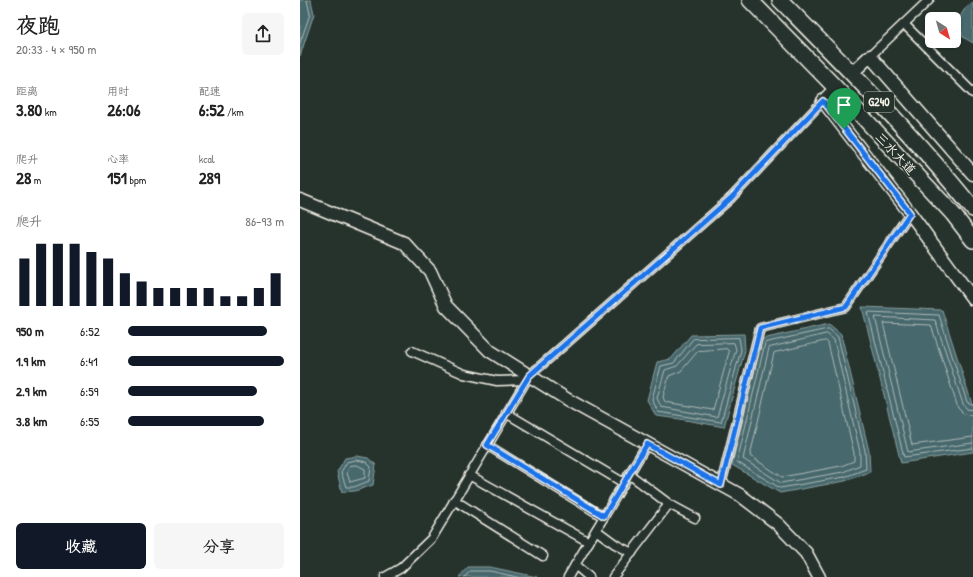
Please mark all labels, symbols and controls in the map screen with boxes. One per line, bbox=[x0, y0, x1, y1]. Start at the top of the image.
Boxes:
text: 夜跑 bbox=[16, 10, 60, 40]
north arrow bbox=[925, 12, 961, 48]
map controls bbox=[925, 12, 961, 48]
button: share bbox=[242, 13, 284, 55]
text: 20:33 · 4 × 950 m bbox=[16, 40, 96, 58]
text: 距离 bbox=[16, 84, 38, 98]
text: 用时 bbox=[107, 84, 129, 98]
text: 配速 bbox=[199, 84, 221, 98]
pin bbox=[827, 88, 861, 129]
road number: G240 bbox=[864, 92, 894, 112]
icon: arrive bbox=[833, 94, 855, 116]
text: 3.80 bbox=[16, 98, 42, 121]
text: 26:06 bbox=[107, 98, 140, 121]
text: 6:52 bbox=[199, 98, 225, 121]
text: km bbox=[42, 105, 57, 119]
text: /km bbox=[225, 105, 244, 119]
street label: 三水大道 bbox=[872, 128, 920, 178]
text: 爬升 bbox=[16, 152, 38, 166]
text: 心率 bbox=[107, 152, 129, 166]
text: kcal bbox=[199, 152, 215, 166]
text: 28 bbox=[16, 166, 31, 189]
text: 151 bbox=[107, 166, 127, 189]
text: 289 bbox=[199, 166, 220, 189]
text: m bbox=[31, 173, 41, 187]
text: bpm bbox=[127, 173, 146, 187]
text: 爬升 bbox=[16, 212, 42, 230]
text: 86–93 m bbox=[245, 212, 284, 230]
text: 950 m bbox=[16, 322, 44, 340]
text: 6:52 bbox=[80, 322, 100, 340]
text: 1.9 km bbox=[16, 352, 46, 370]
text: 6:41 bbox=[80, 352, 98, 370]
text: 2.9 km bbox=[16, 382, 47, 400]
text: 6:59 bbox=[80, 382, 98, 400]
text: 3.8 km bbox=[16, 412, 47, 430]
text: 6:55 bbox=[80, 412, 99, 430]
button: 收藏 bbox=[16, 523, 146, 569]
button: 分享 bbox=[154, 523, 284, 569]

